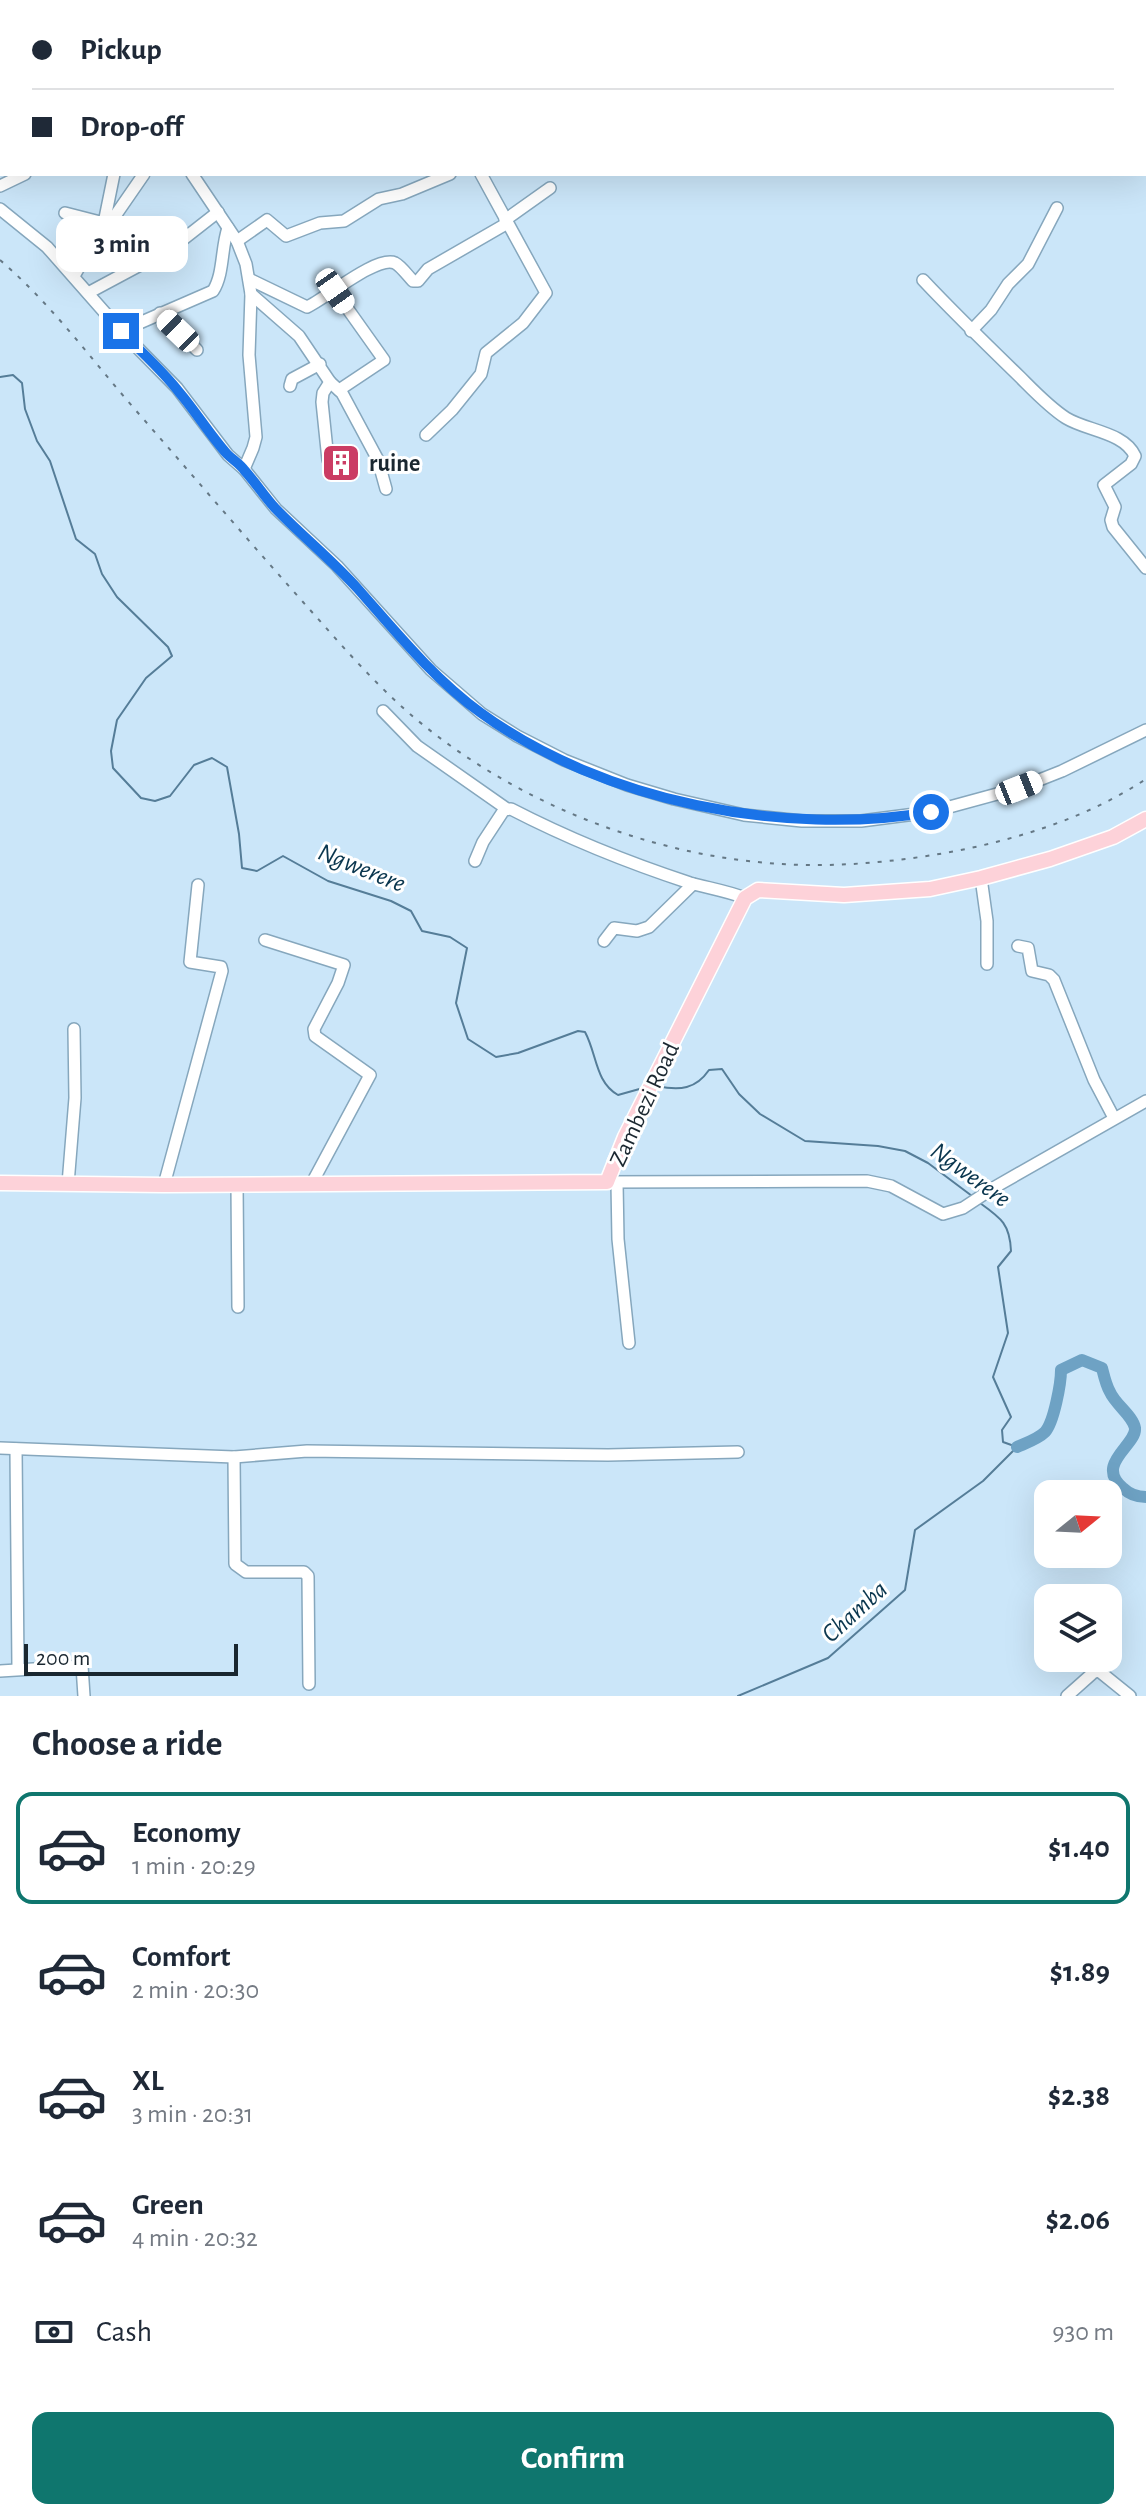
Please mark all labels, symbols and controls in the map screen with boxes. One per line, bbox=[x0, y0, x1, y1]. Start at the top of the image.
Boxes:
text: Pickup bbox=[80, 35, 162, 65]
text: Drop-off bbox=[80, 112, 183, 142]
callout: 3 min bbox=[55, 215, 187, 271]
text: 3 min bbox=[94, 231, 150, 257]
car bbox=[311, 264, 359, 318]
car bbox=[152, 306, 204, 356]
route end bbox=[103, 313, 139, 349]
building icon: ruine bbox=[320, 442, 362, 484]
place label: ruine bbox=[369, 452, 420, 476]
car bbox=[992, 768, 1046, 808]
route start bbox=[913, 794, 949, 830]
water label: Ngwerere bbox=[314, 839, 409, 897]
street label: Zambezi Road bbox=[606, 1039, 684, 1170]
water label: Ngwerere bbox=[926, 1137, 1015, 1212]
north arrow bbox=[1034, 1480, 1122, 1568]
map controls bbox=[1034, 1480, 1122, 1672]
water label: Chamba bbox=[817, 1576, 892, 1648]
button: layers bbox=[1034, 1584, 1122, 1672]
scale bar bbox=[24, 1640, 238, 1676]
text: 200 m bbox=[36, 1647, 90, 1669]
text: Choose a ride bbox=[32, 1726, 222, 1762]
icon: car bbox=[36, 1812, 108, 1884]
text: Economy bbox=[132, 1818, 241, 1848]
text: $1.40 bbox=[1048, 1833, 1110, 1863]
text: 1 min · 20:29 bbox=[132, 1853, 256, 1879]
icon: car bbox=[36, 1936, 108, 2008]
text: Comfort bbox=[132, 1942, 231, 1972]
text: $1.89 bbox=[1050, 1957, 1110, 1987]
text: 2 min · 20:30 bbox=[132, 1977, 259, 2003]
icon: car bbox=[36, 2060, 108, 2132]
text: XL bbox=[132, 2066, 164, 2096]
text: $2.38 bbox=[1048, 2081, 1110, 2111]
text: 3 min · 20:31 bbox=[132, 2101, 253, 2127]
icon: car bbox=[36, 2184, 108, 2256]
text: Green bbox=[132, 2190, 204, 2220]
text: $2.06 bbox=[1045, 2205, 1110, 2235]
text: 4 min · 20:32 bbox=[132, 2225, 258, 2251]
icon: cash bbox=[32, 2310, 76, 2354]
text: Cash bbox=[96, 2317, 152, 2347]
text: 930 m bbox=[1052, 2319, 1114, 2345]
button: Confirm bbox=[32, 2412, 1114, 2504]

